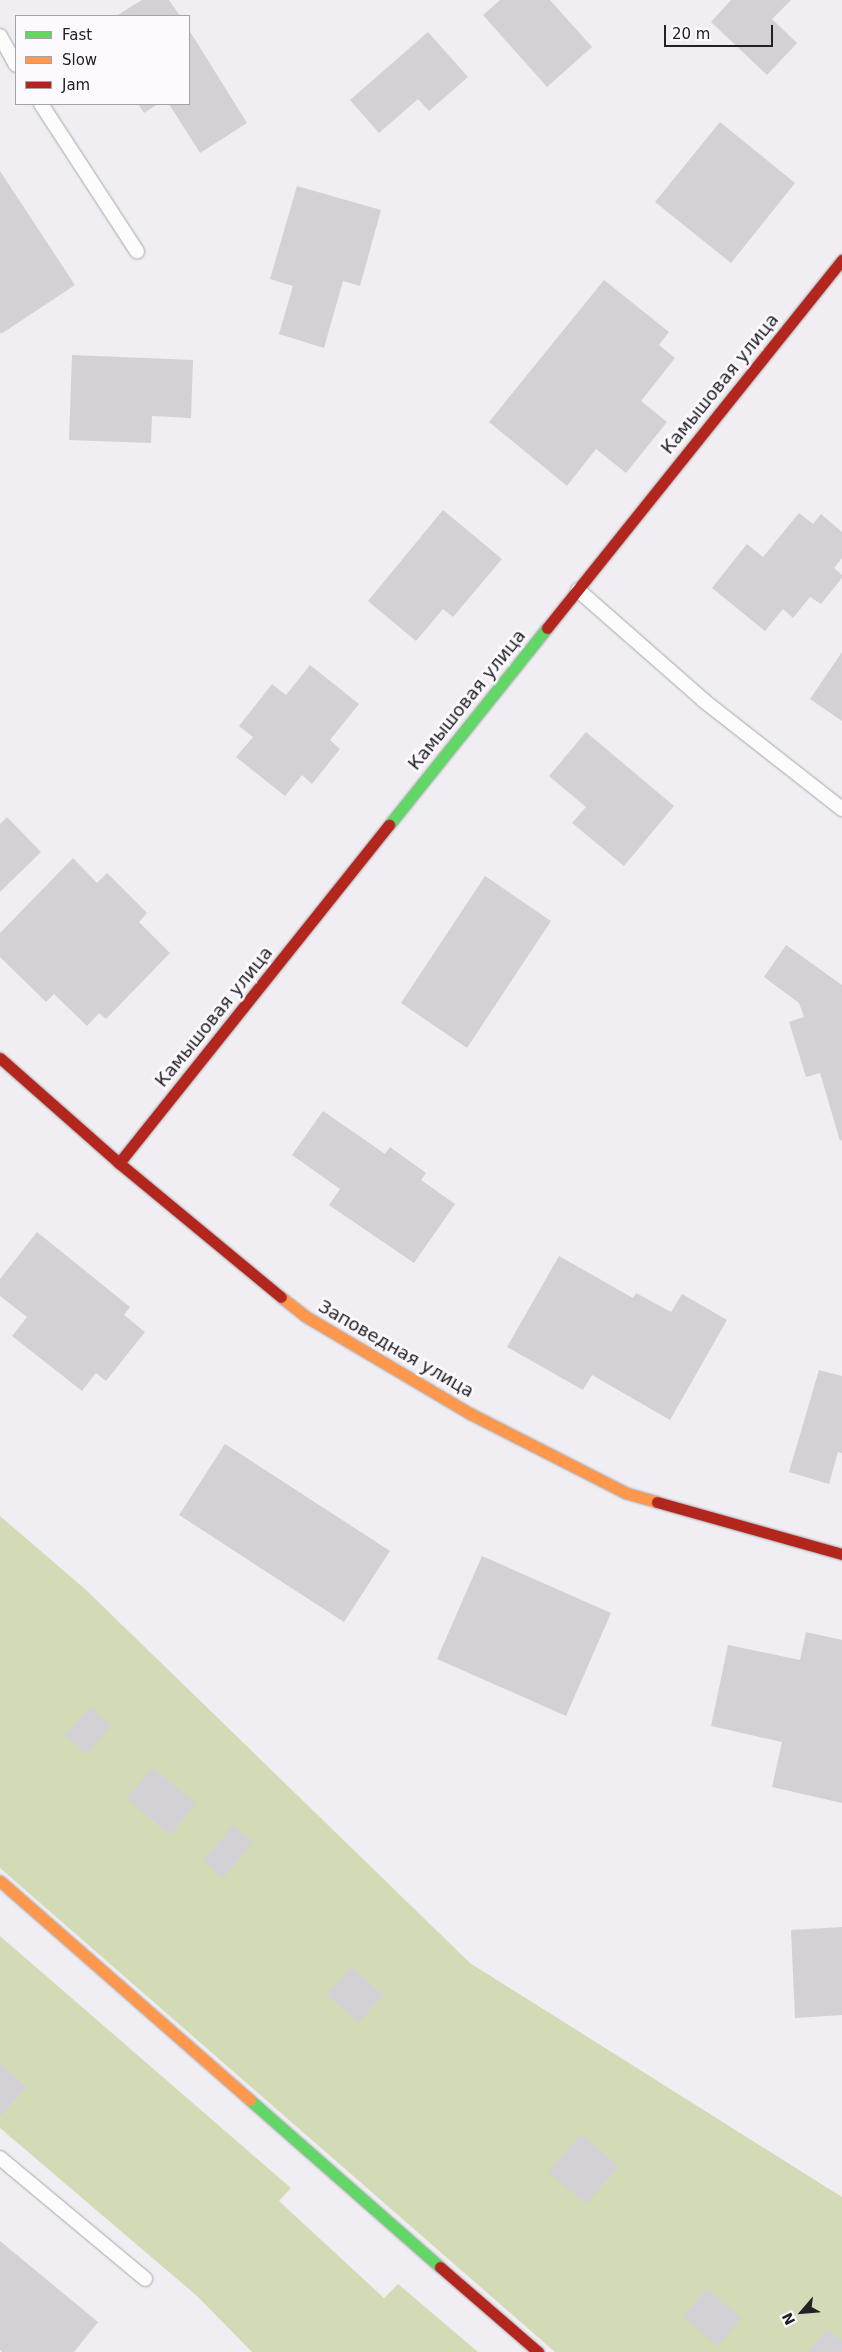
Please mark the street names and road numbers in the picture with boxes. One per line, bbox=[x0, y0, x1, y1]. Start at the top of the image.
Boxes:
street label: Камышовая улица bbox=[657, 309, 783, 459]
street label: Камышовая улица bbox=[404, 625, 530, 775]
street label: Камышовая улица bbox=[151, 942, 277, 1092]
street label: Заповедная улица bbox=[314, 1296, 478, 1402]

